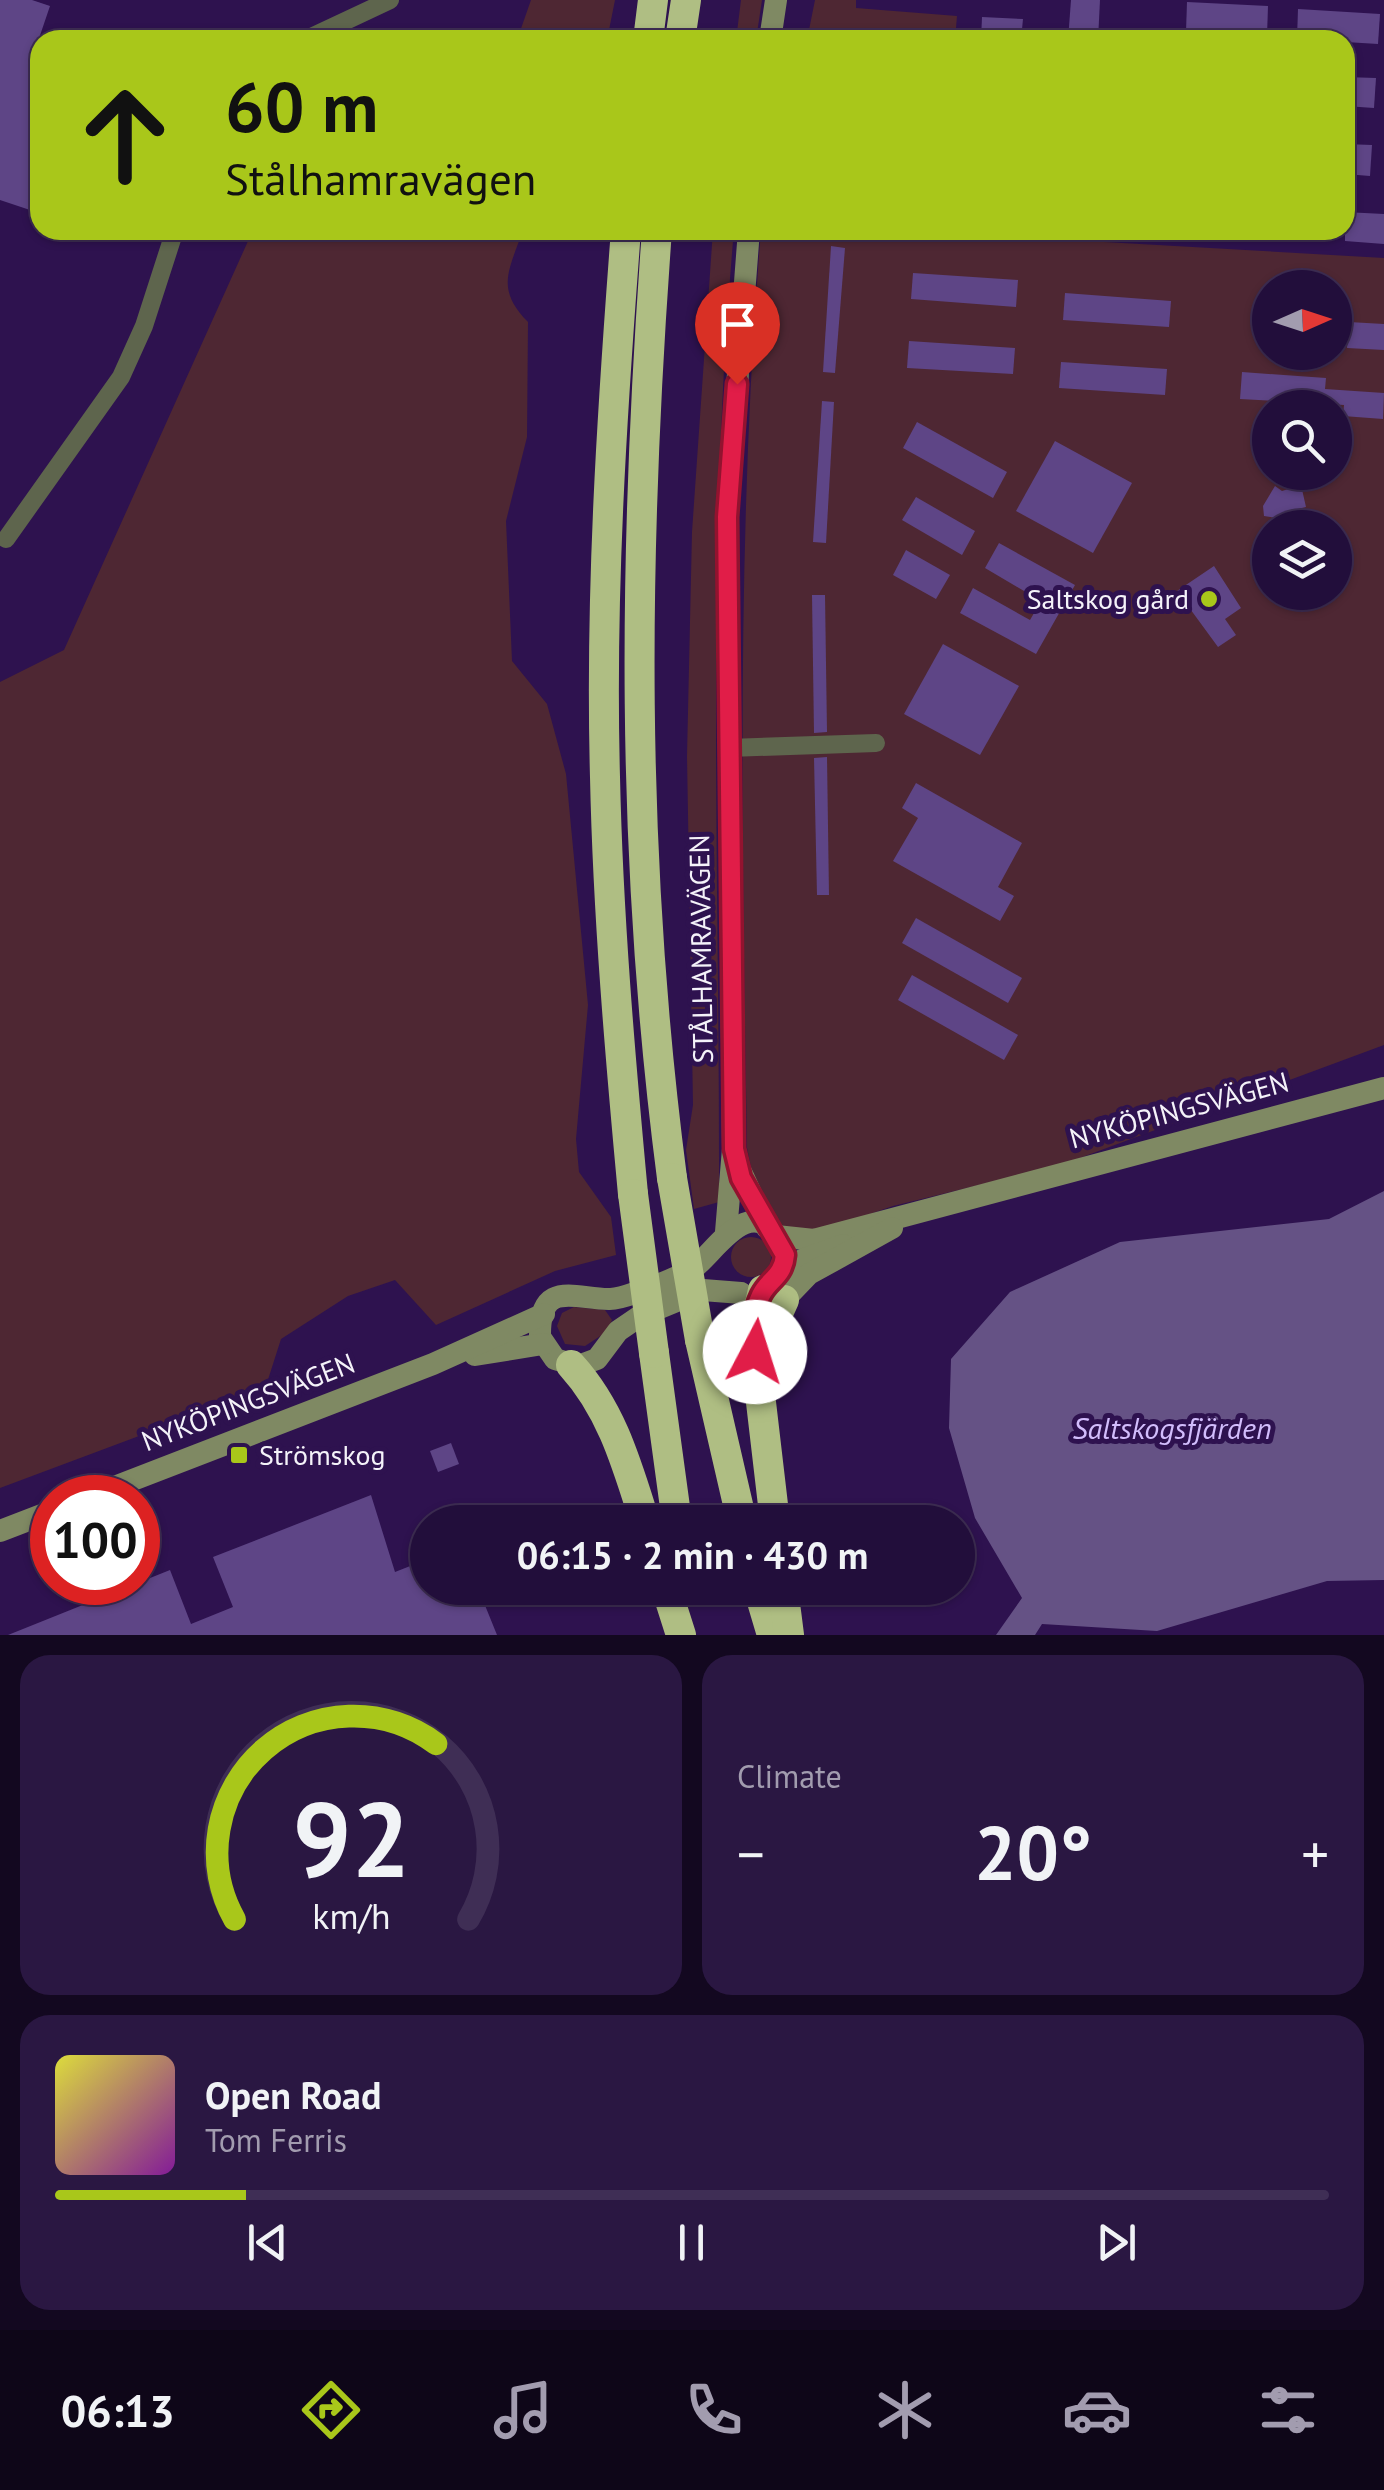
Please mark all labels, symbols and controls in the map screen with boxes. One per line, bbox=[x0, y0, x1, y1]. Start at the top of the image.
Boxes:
text: 60 m bbox=[225, 61, 378, 151]
icon: ahead bbox=[60, 70, 190, 200]
text: Stålhamravägen bbox=[225, 149, 536, 207]
north arrow bbox=[1252, 270, 1352, 370]
map controls bbox=[1252, 270, 1352, 610]
pin bbox=[695, 282, 780, 385]
icon: arrive bbox=[710, 297, 765, 352]
button: search bbox=[1252, 390, 1352, 490]
button: layers bbox=[1252, 510, 1352, 610]
place label: Saltskog gård bbox=[1027, 580, 1189, 617]
marker: Saltskog gård bbox=[1198, 588, 1220, 610]
street label: STÅLHAMRAVÄGEN bbox=[680, 834, 721, 1064]
street label: NYKÖPINGSVÄGEN bbox=[1065, 1062, 1292, 1157]
position arrow bbox=[703, 1300, 807, 1404]
street label: NYKÖPINGSVÄGEN bbox=[136, 1344, 360, 1459]
water label: Saltskogsfjärden bbox=[1072, 1408, 1272, 1447]
place label: Strömskog bbox=[259, 1436, 386, 1473]
marker: Strömskog bbox=[228, 1444, 250, 1466]
speed limit sign: 100 bbox=[30, 1475, 160, 1605]
text: 06:15 · 2 min · 430 m bbox=[517, 1530, 868, 1579]
text: Climate bbox=[737, 1755, 842, 1797]
text: 92 bbox=[292, 1771, 410, 1906]
text: 20° bbox=[974, 1804, 1092, 1901]
text: − bbox=[737, 1818, 765, 1889]
text: + bbox=[1301, 1818, 1329, 1889]
text: km/h bbox=[312, 1893, 390, 1939]
text: Open Road bbox=[205, 2070, 381, 2119]
text: Tom Ferris bbox=[205, 2119, 347, 2161]
icon: previous bbox=[240, 2215, 295, 2270]
icon: pause bbox=[664, 2215, 719, 2270]
icon: next bbox=[1089, 2215, 1144, 2270]
icon: directions bbox=[296, 2375, 366, 2445]
icon: music bbox=[488, 2375, 558, 2445]
icon: phone bbox=[679, 2375, 749, 2445]
icon: climate bbox=[870, 2375, 940, 2445]
icon: car bbox=[1062, 2375, 1132, 2445]
icon: filters bbox=[1253, 2375, 1323, 2445]
text: 06:13 bbox=[61, 2381, 175, 2439]

